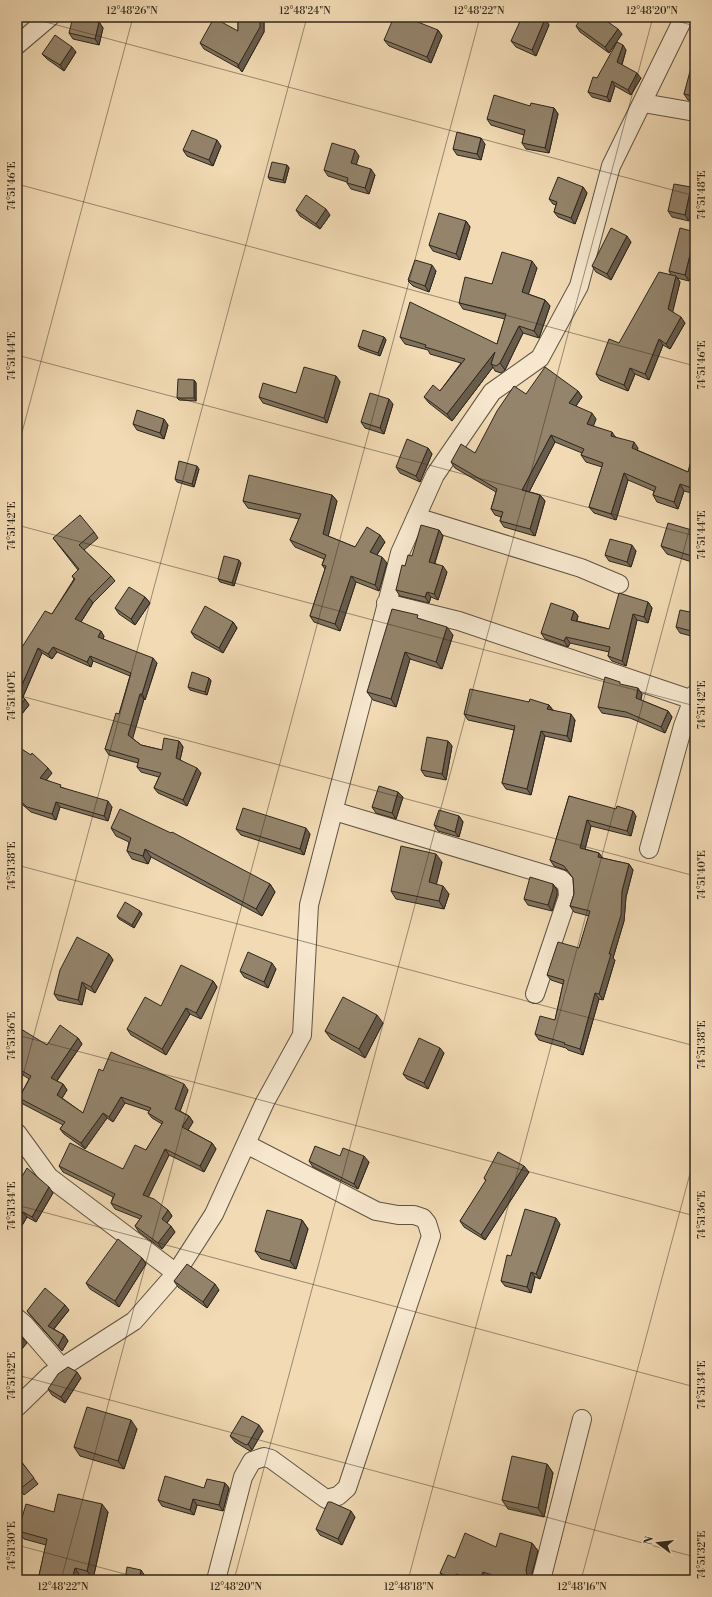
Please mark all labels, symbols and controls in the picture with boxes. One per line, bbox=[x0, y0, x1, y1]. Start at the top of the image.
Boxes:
text: 12°48'26"N bbox=[106, 5, 158, 17]
text: 12°48'24"N bbox=[279, 5, 331, 17]
text: 12°48'22"N bbox=[454, 5, 505, 17]
text: 12°48'20"N bbox=[626, 5, 678, 17]
text: 74°51'46"E bbox=[6, 161, 18, 211]
text: 74°51'48"E bbox=[696, 170, 708, 220]
text: 74°51'44"E bbox=[6, 331, 18, 381]
text: 74°51'46"E bbox=[696, 340, 708, 390]
text: 74°51'42"E bbox=[6, 502, 18, 550]
text: 74°51'44"E bbox=[696, 510, 708, 560]
text: 74°51'40"E bbox=[6, 671, 18, 721]
text: 74°51'42"E bbox=[696, 681, 708, 729]
text: 74°51'38"E bbox=[6, 842, 18, 890]
text: 74°51'40"E bbox=[696, 850, 708, 900]
text: 74°51'36"E bbox=[6, 1012, 18, 1060]
text: 74°51'38"E bbox=[696, 1021, 708, 1069]
text: 74°51'34"E bbox=[6, 1182, 18, 1230]
text: 74°51'36"E bbox=[696, 1191, 708, 1239]
text: 74°51'32"E bbox=[6, 1352, 18, 1400]
text: 74°51'34"E bbox=[696, 1361, 708, 1409]
text: 74°51'30"E bbox=[6, 1521, 18, 1571]
north arrow bbox=[638, 1523, 678, 1563]
text: 74°51'32"E bbox=[696, 1531, 708, 1579]
text: N bbox=[641, 1534, 657, 1547]
text: 12°48'22"N bbox=[38, 1581, 89, 1593]
text: 12°48'20"N bbox=[210, 1581, 262, 1593]
text: 12°48'18"N bbox=[384, 1581, 434, 1593]
text: 12°48'16"N bbox=[557, 1581, 607, 1593]

